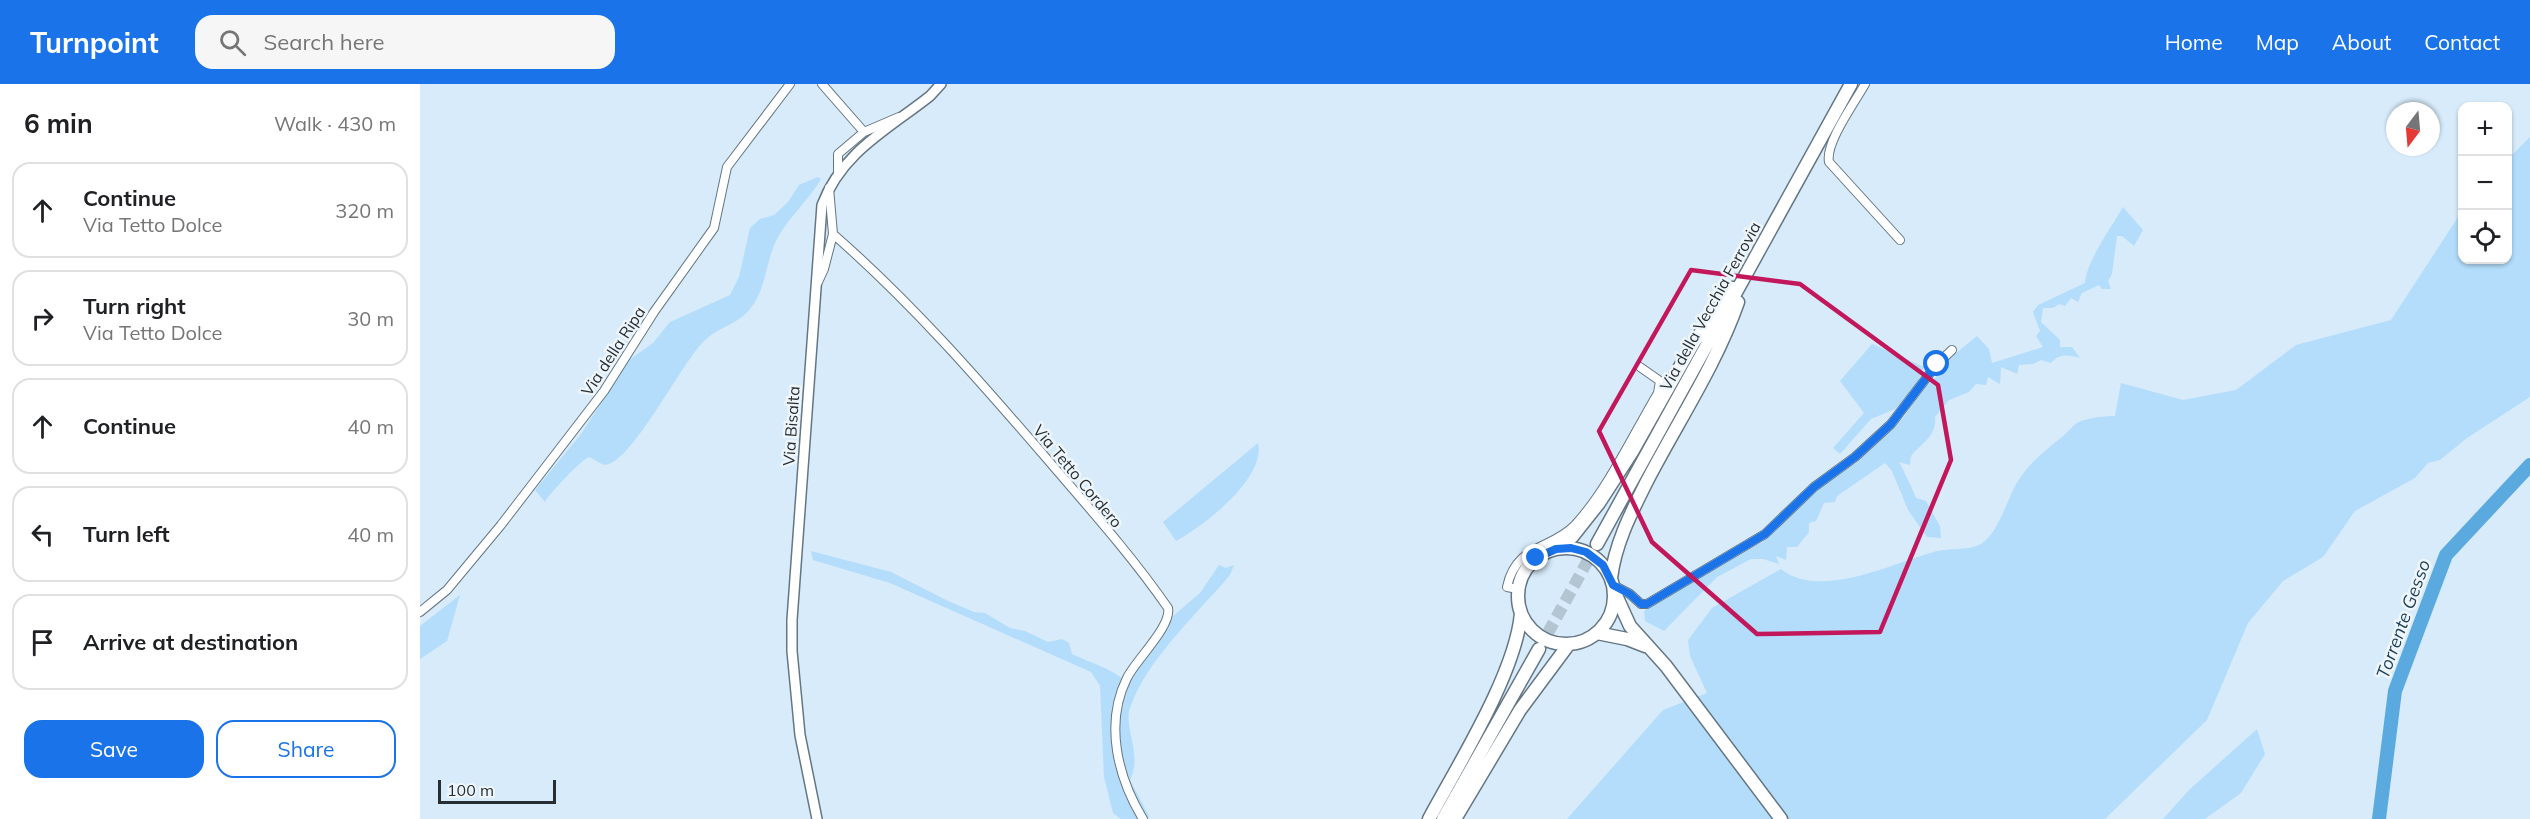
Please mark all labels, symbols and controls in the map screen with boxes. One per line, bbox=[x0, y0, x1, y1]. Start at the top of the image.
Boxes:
search box bbox=[195, 15, 615, 69]
text: Turnpoint bbox=[30, 25, 159, 60]
icon: search bbox=[216, 26, 249, 59]
text: Search here bbox=[264, 28, 384, 56]
text: Home bbox=[2165, 29, 2223, 55]
text: Map bbox=[2256, 29, 2299, 55]
text: About bbox=[2332, 29, 2391, 55]
text: Contact bbox=[2424, 29, 2500, 55]
north arrow bbox=[2386, 102, 2440, 156]
map controls bbox=[2458, 102, 2512, 264]
button: + bbox=[2458, 102, 2512, 156]
text: 6 min bbox=[24, 107, 93, 140]
text: Walk · 430 m bbox=[274, 111, 396, 136]
button: − bbox=[2458, 156, 2512, 210]
text: Continue bbox=[83, 184, 176, 212]
icon: ahead bbox=[26, 194, 59, 227]
text: 320 m bbox=[335, 198, 394, 223]
button: locate bbox=[2458, 210, 2512, 264]
text: Via Tetto Dolce bbox=[83, 212, 222, 237]
street label: Via della Vecchia Ferrovia bbox=[1655, 218, 1765, 394]
text: Turn right bbox=[83, 292, 186, 320]
icon: right bbox=[26, 302, 59, 335]
street label: Via della Ripa bbox=[577, 303, 649, 399]
text: 30 m bbox=[347, 306, 394, 331]
text: Via Tetto Dolce bbox=[83, 320, 222, 345]
route start bbox=[1923, 350, 1949, 376]
street label: Via Bisalta bbox=[778, 385, 804, 467]
icon: ahead bbox=[26, 410, 59, 443]
text: Continue bbox=[83, 412, 176, 440]
text: 40 m bbox=[347, 414, 394, 439]
street label: Via Tetto Cordero bbox=[1029, 420, 1127, 532]
icon: left bbox=[26, 518, 59, 551]
text: Turn left bbox=[83, 520, 170, 548]
text: 40 m bbox=[347, 522, 394, 547]
route end bbox=[1522, 544, 1548, 570]
water label: Torrente Gesso bbox=[2371, 556, 2435, 682]
icon: arrive bbox=[26, 626, 59, 659]
text: Arrive at destination bbox=[83, 628, 298, 656]
button: Save bbox=[24, 720, 204, 778]
button: Share bbox=[216, 720, 396, 778]
scale bar bbox=[438, 777, 556, 804]
text: 100 m bbox=[447, 780, 494, 800]

